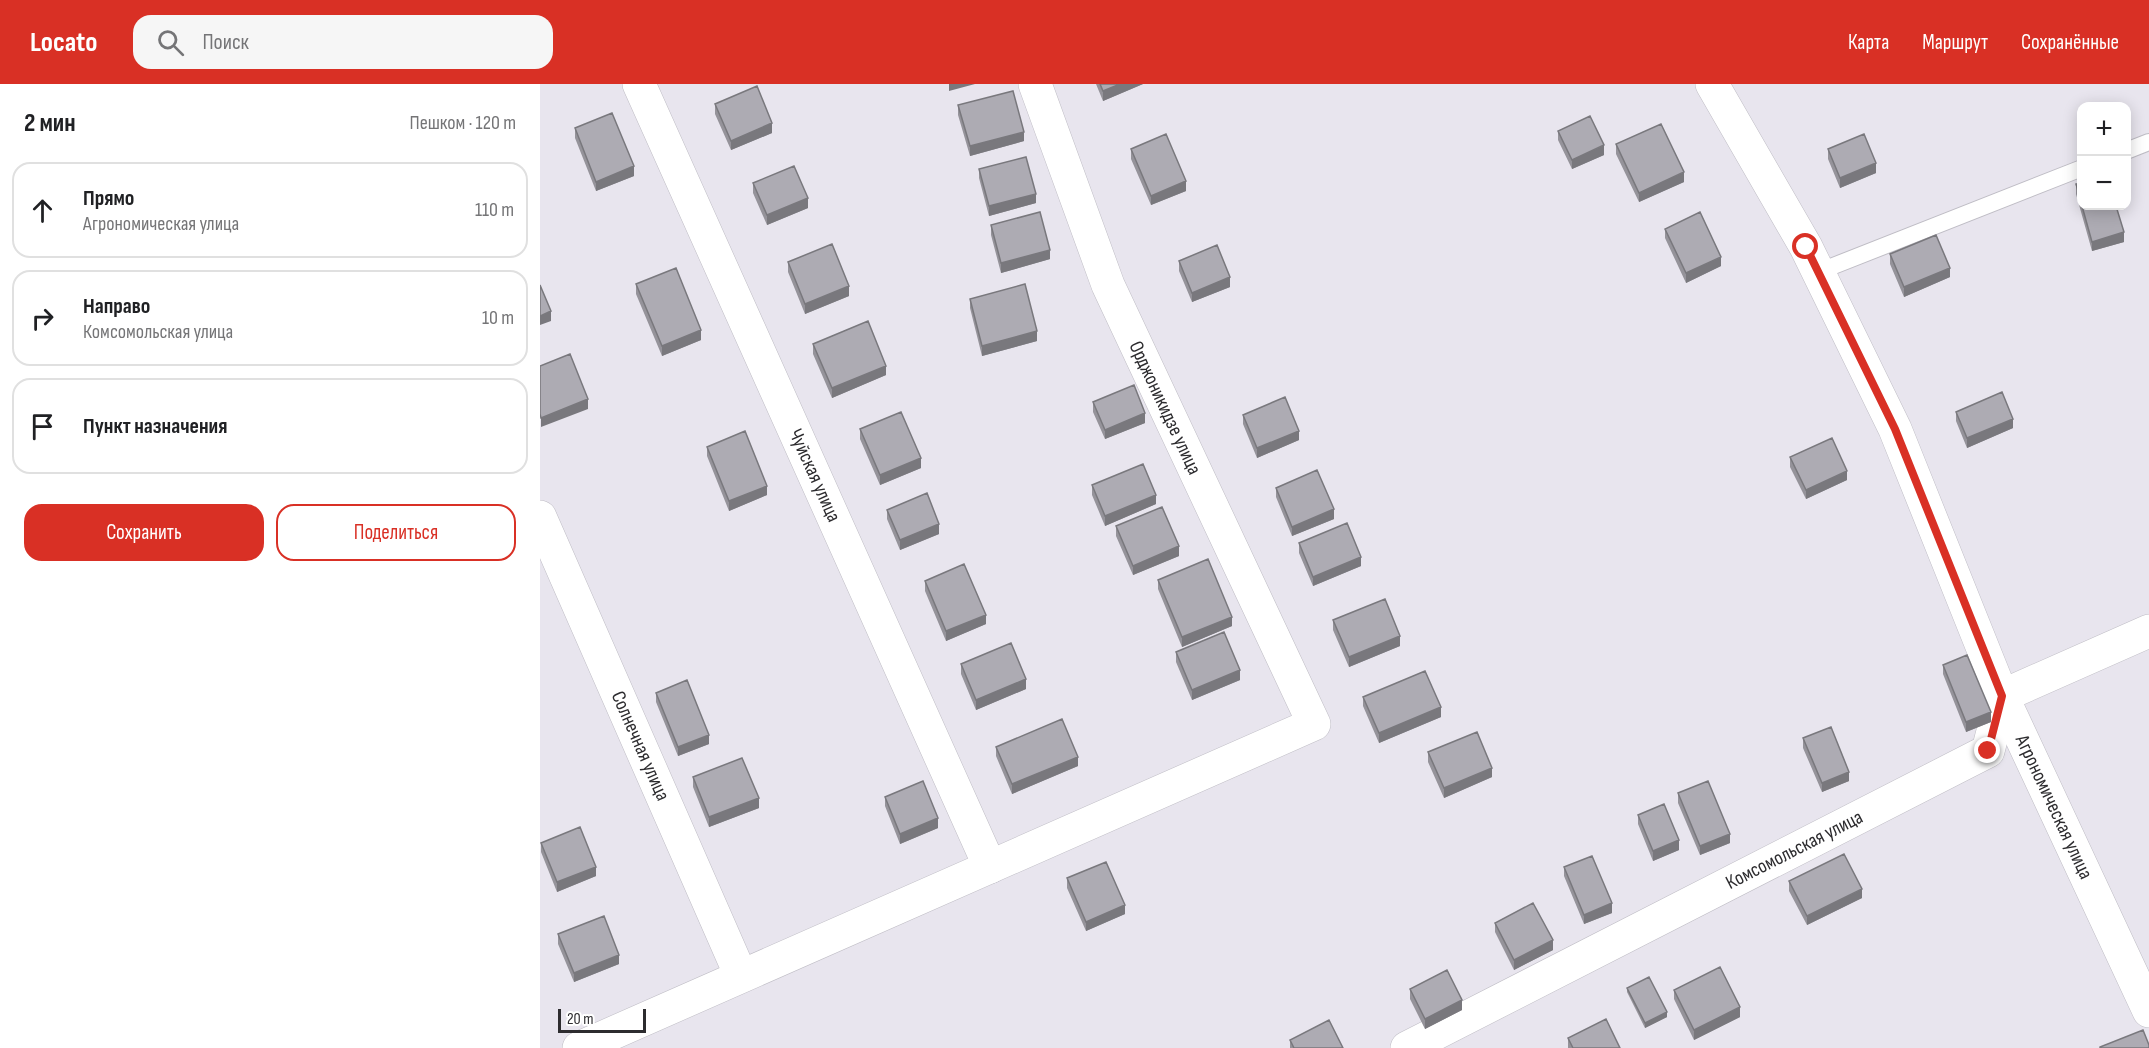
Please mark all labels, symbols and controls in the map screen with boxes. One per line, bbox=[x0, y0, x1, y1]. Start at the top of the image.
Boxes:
search box bbox=[133, 15, 553, 69]
text: Locato bbox=[30, 26, 97, 59]
icon: search bbox=[154, 26, 187, 59]
text: Поиск bbox=[202, 29, 249, 56]
text: Карта bbox=[1848, 30, 1889, 55]
text: Маршрут bbox=[1922, 30, 1988, 55]
text: Сохранённые bbox=[2021, 30, 2119, 55]
map controls bbox=[2077, 102, 2131, 210]
button: + bbox=[2077, 102, 2131, 156]
text: 2 мин bbox=[24, 108, 76, 139]
text: Пешком · 120 m bbox=[410, 111, 516, 135]
button: − bbox=[2077, 156, 2131, 210]
text: Прямо bbox=[83, 185, 134, 212]
icon: ahead bbox=[26, 194, 59, 227]
text: 110 m bbox=[475, 198, 514, 222]
text: Агрономическая улица bbox=[83, 212, 239, 236]
route start bbox=[1792, 233, 1818, 259]
text: Направо bbox=[83, 293, 150, 320]
icon: right bbox=[26, 302, 59, 335]
text: 10 m bbox=[482, 306, 514, 330]
text: Комсомольская улица bbox=[83, 320, 233, 344]
street label: Орджоникидзе улица bbox=[1124, 338, 1206, 478]
icon: arrive bbox=[26, 410, 59, 443]
text: Пункт назначения bbox=[83, 413, 227, 440]
street label: Чуйская улица bbox=[783, 425, 846, 526]
button: Сохранить bbox=[24, 504, 264, 561]
button: Поделиться bbox=[276, 504, 516, 561]
street label: Солнечная улица bbox=[606, 687, 675, 805]
street label: Агрономическая улица bbox=[2010, 730, 2098, 883]
route end bbox=[1974, 737, 2000, 763]
street label: Комсомольская улица bbox=[1722, 805, 1867, 895]
scale bar bbox=[558, 1006, 646, 1034]
text: 20 m bbox=[567, 1010, 594, 1029]

